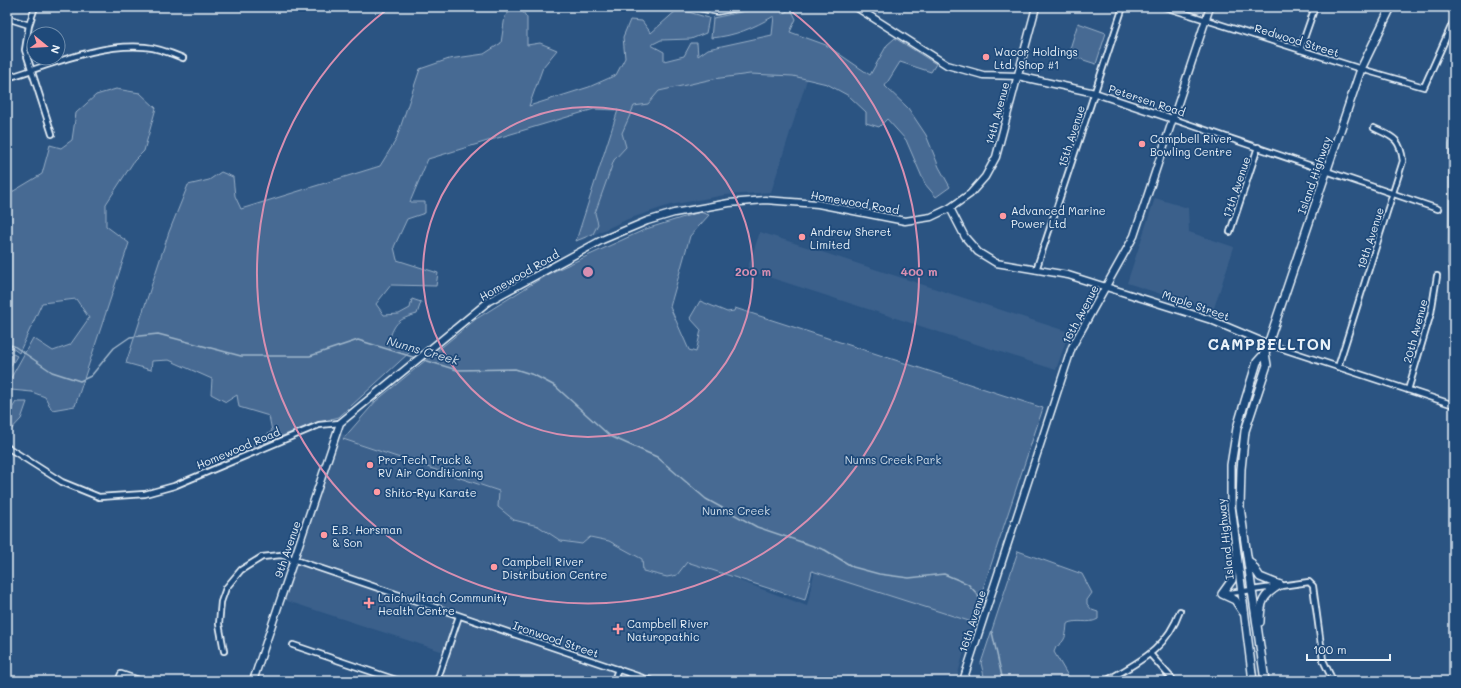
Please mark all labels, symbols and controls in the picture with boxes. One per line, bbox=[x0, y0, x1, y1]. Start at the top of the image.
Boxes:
street label: Redwood Street bbox=[1253, 20, 1341, 60]
north arrow bbox=[26, 26, 66, 66]
text: N bbox=[48, 43, 64, 56]
place label: Wacor Holdings Ltd. Shop #1 bbox=[994, 44, 1078, 72]
marker: Wacor Holdings Ltd. Shop #1 bbox=[981, 52, 991, 62]
street label: 14th Avenue bbox=[981, 80, 1013, 146]
street label: Petersen Road bbox=[1107, 81, 1187, 119]
street label: 15th Avenue bbox=[1054, 103, 1088, 169]
place label: Campbell River Bowling Centre bbox=[1150, 131, 1232, 159]
street label: Island Highway bbox=[1294, 134, 1334, 216]
marker: Campbell River Bowling Centre bbox=[1137, 139, 1147, 149]
street label: 17th Avenue bbox=[1219, 154, 1254, 220]
street label: Homewood Road bbox=[810, 187, 900, 217]
place label: Advanced Marine Power Ltd bbox=[1011, 203, 1106, 231]
street label: 19th Avenue bbox=[1353, 205, 1387, 271]
marker: Advanced Marine Power Ltd bbox=[998, 211, 1008, 221]
place label: Andrew Sheret Limited bbox=[810, 224, 892, 252]
marker: Andrew Sheret Limited bbox=[797, 232, 807, 242]
street label: Homewood Road bbox=[477, 246, 561, 304]
text: 200 m bbox=[735, 263, 771, 279]
text: 400 m bbox=[901, 263, 937, 279]
centre of rings bbox=[581, 265, 595, 279]
street label: 16th Avenue bbox=[1058, 282, 1102, 346]
street label: Maple Street bbox=[1160, 286, 1232, 324]
street label: 20th Avenue bbox=[1399, 297, 1431, 365]
water label: Nunns Creek bbox=[385, 332, 461, 368]
district label: CAMPBELLTON bbox=[1208, 334, 1332, 354]
street label: Homewood Road bbox=[194, 424, 282, 472]
place label: Pro-Tech Truck & RV Air Conditioning bbox=[378, 452, 483, 480]
park label: Nunns Creek Park bbox=[845, 452, 941, 467]
marker: Pro-Tech Truck & RV Air Conditioning bbox=[365, 460, 375, 470]
place label: Shito-Ryu Karate bbox=[385, 485, 477, 500]
marker: Shito-Ryu Karate bbox=[372, 487, 382, 497]
street label: Island Highway bbox=[1213, 498, 1237, 580]
park label: Nunns Creek bbox=[702, 503, 770, 518]
street label: 9th Avenue bbox=[270, 518, 304, 579]
place label: E.B. Horsman & Son bbox=[332, 522, 402, 550]
marker: E.B. Horsman & Son bbox=[319, 530, 329, 540]
place label: Campbell River Distribution Centre bbox=[502, 554, 607, 582]
marker: Campbell River Distribution Centre bbox=[489, 562, 499, 572]
street label: 16th Avenue bbox=[955, 588, 989, 654]
place label: Laichwiltach Community Health Centre bbox=[378, 590, 507, 618]
marker: Laichwiltach Community Health Centre bbox=[363, 597, 375, 609]
place label: Campbell River Naturopathic bbox=[627, 616, 709, 644]
street label: Ironwood Street bbox=[511, 617, 601, 661]
marker: Campbell River Naturopathic bbox=[612, 623, 624, 635]
scale bar bbox=[1307, 636, 1390, 662]
text: 100 m bbox=[1313, 641, 1347, 657]

